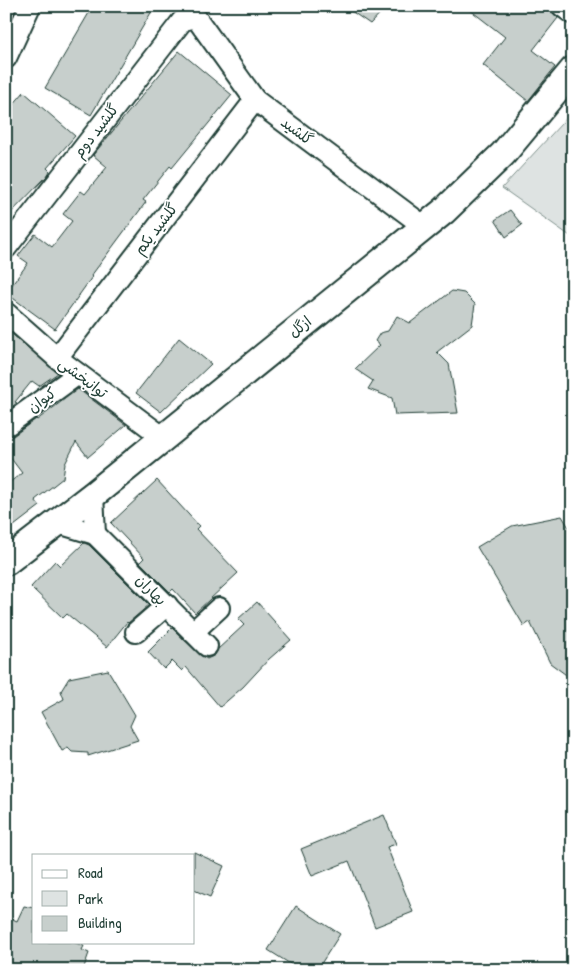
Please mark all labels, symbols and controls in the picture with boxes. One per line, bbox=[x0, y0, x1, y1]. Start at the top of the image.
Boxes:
street label: گلشيد دوم bbox=[68, 99, 125, 163]
street label: گلشید bbox=[277, 111, 318, 150]
street label: گلشيد يكم bbox=[129, 198, 184, 260]
street label: ازگل bbox=[284, 311, 316, 342]
street label: توانبخشی bbox=[54, 352, 113, 403]
street label: کیوان bbox=[23, 382, 60, 417]
street label: بهاران bbox=[131, 569, 172, 610]
legend bbox=[32, 854, 195, 944]
text: Road bbox=[78, 862, 103, 883]
text: Park bbox=[78, 888, 103, 909]
text: Building bbox=[78, 912, 122, 933]

